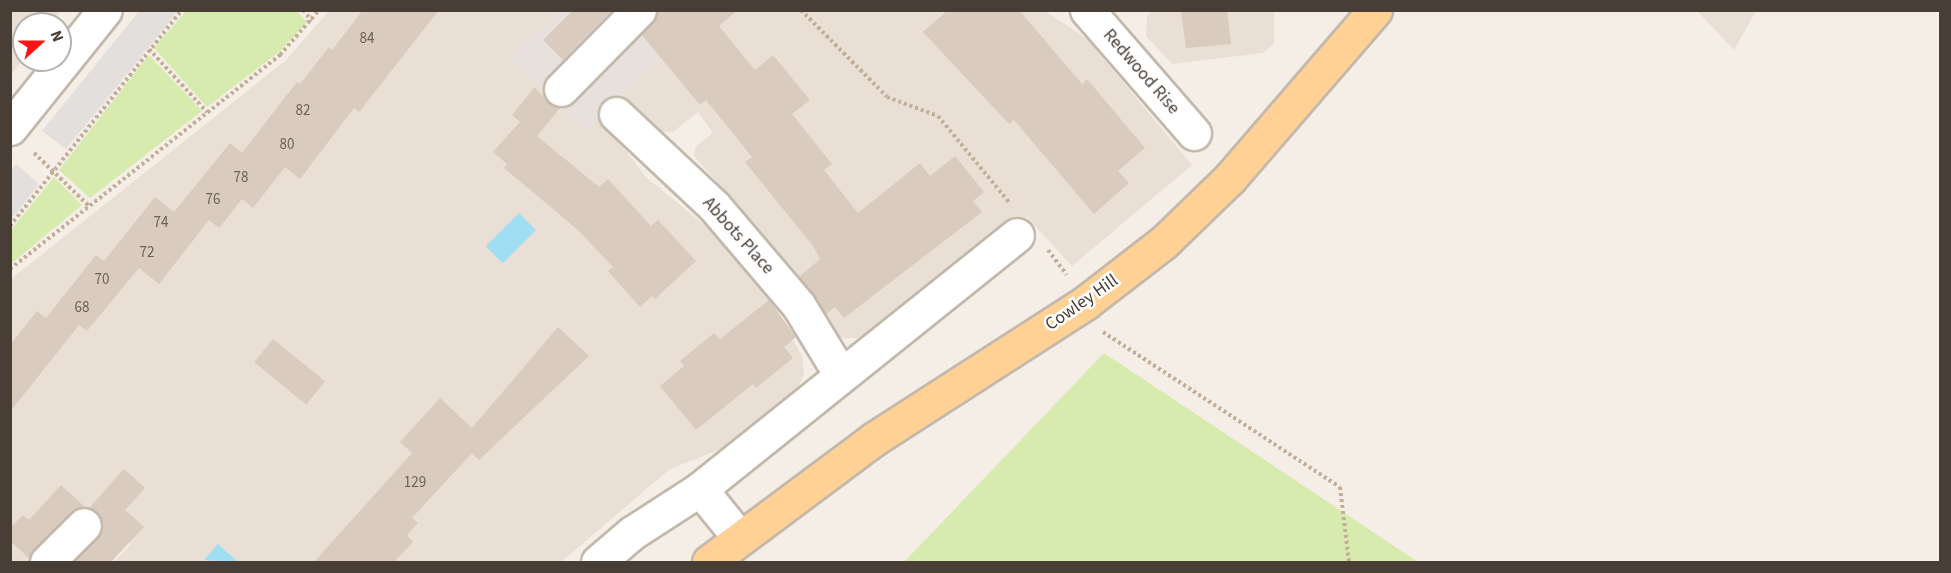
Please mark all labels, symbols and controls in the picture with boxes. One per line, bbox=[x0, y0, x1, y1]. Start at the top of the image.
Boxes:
north arrow bbox=[12, 12, 72, 72]
street label: Redwood Rise bbox=[1098, 25, 1184, 119]
text: N bbox=[45, 27, 69, 45]
house number: 84 bbox=[360, 30, 374, 48]
house number: 82 bbox=[296, 102, 310, 120]
house number: 80 bbox=[280, 136, 294, 154]
house number: 78 bbox=[234, 169, 248, 187]
house number: 76 bbox=[206, 191, 220, 209]
street label: Abbots Place bbox=[698, 193, 778, 279]
house number: 74 bbox=[154, 214, 168, 232]
house number: 72 bbox=[140, 244, 154, 262]
street label: Cowley Hill bbox=[1041, 270, 1123, 336]
house number: 70 bbox=[95, 271, 109, 289]
house number: 68 bbox=[75, 299, 89, 317]
house number: 129 bbox=[404, 474, 426, 492]

